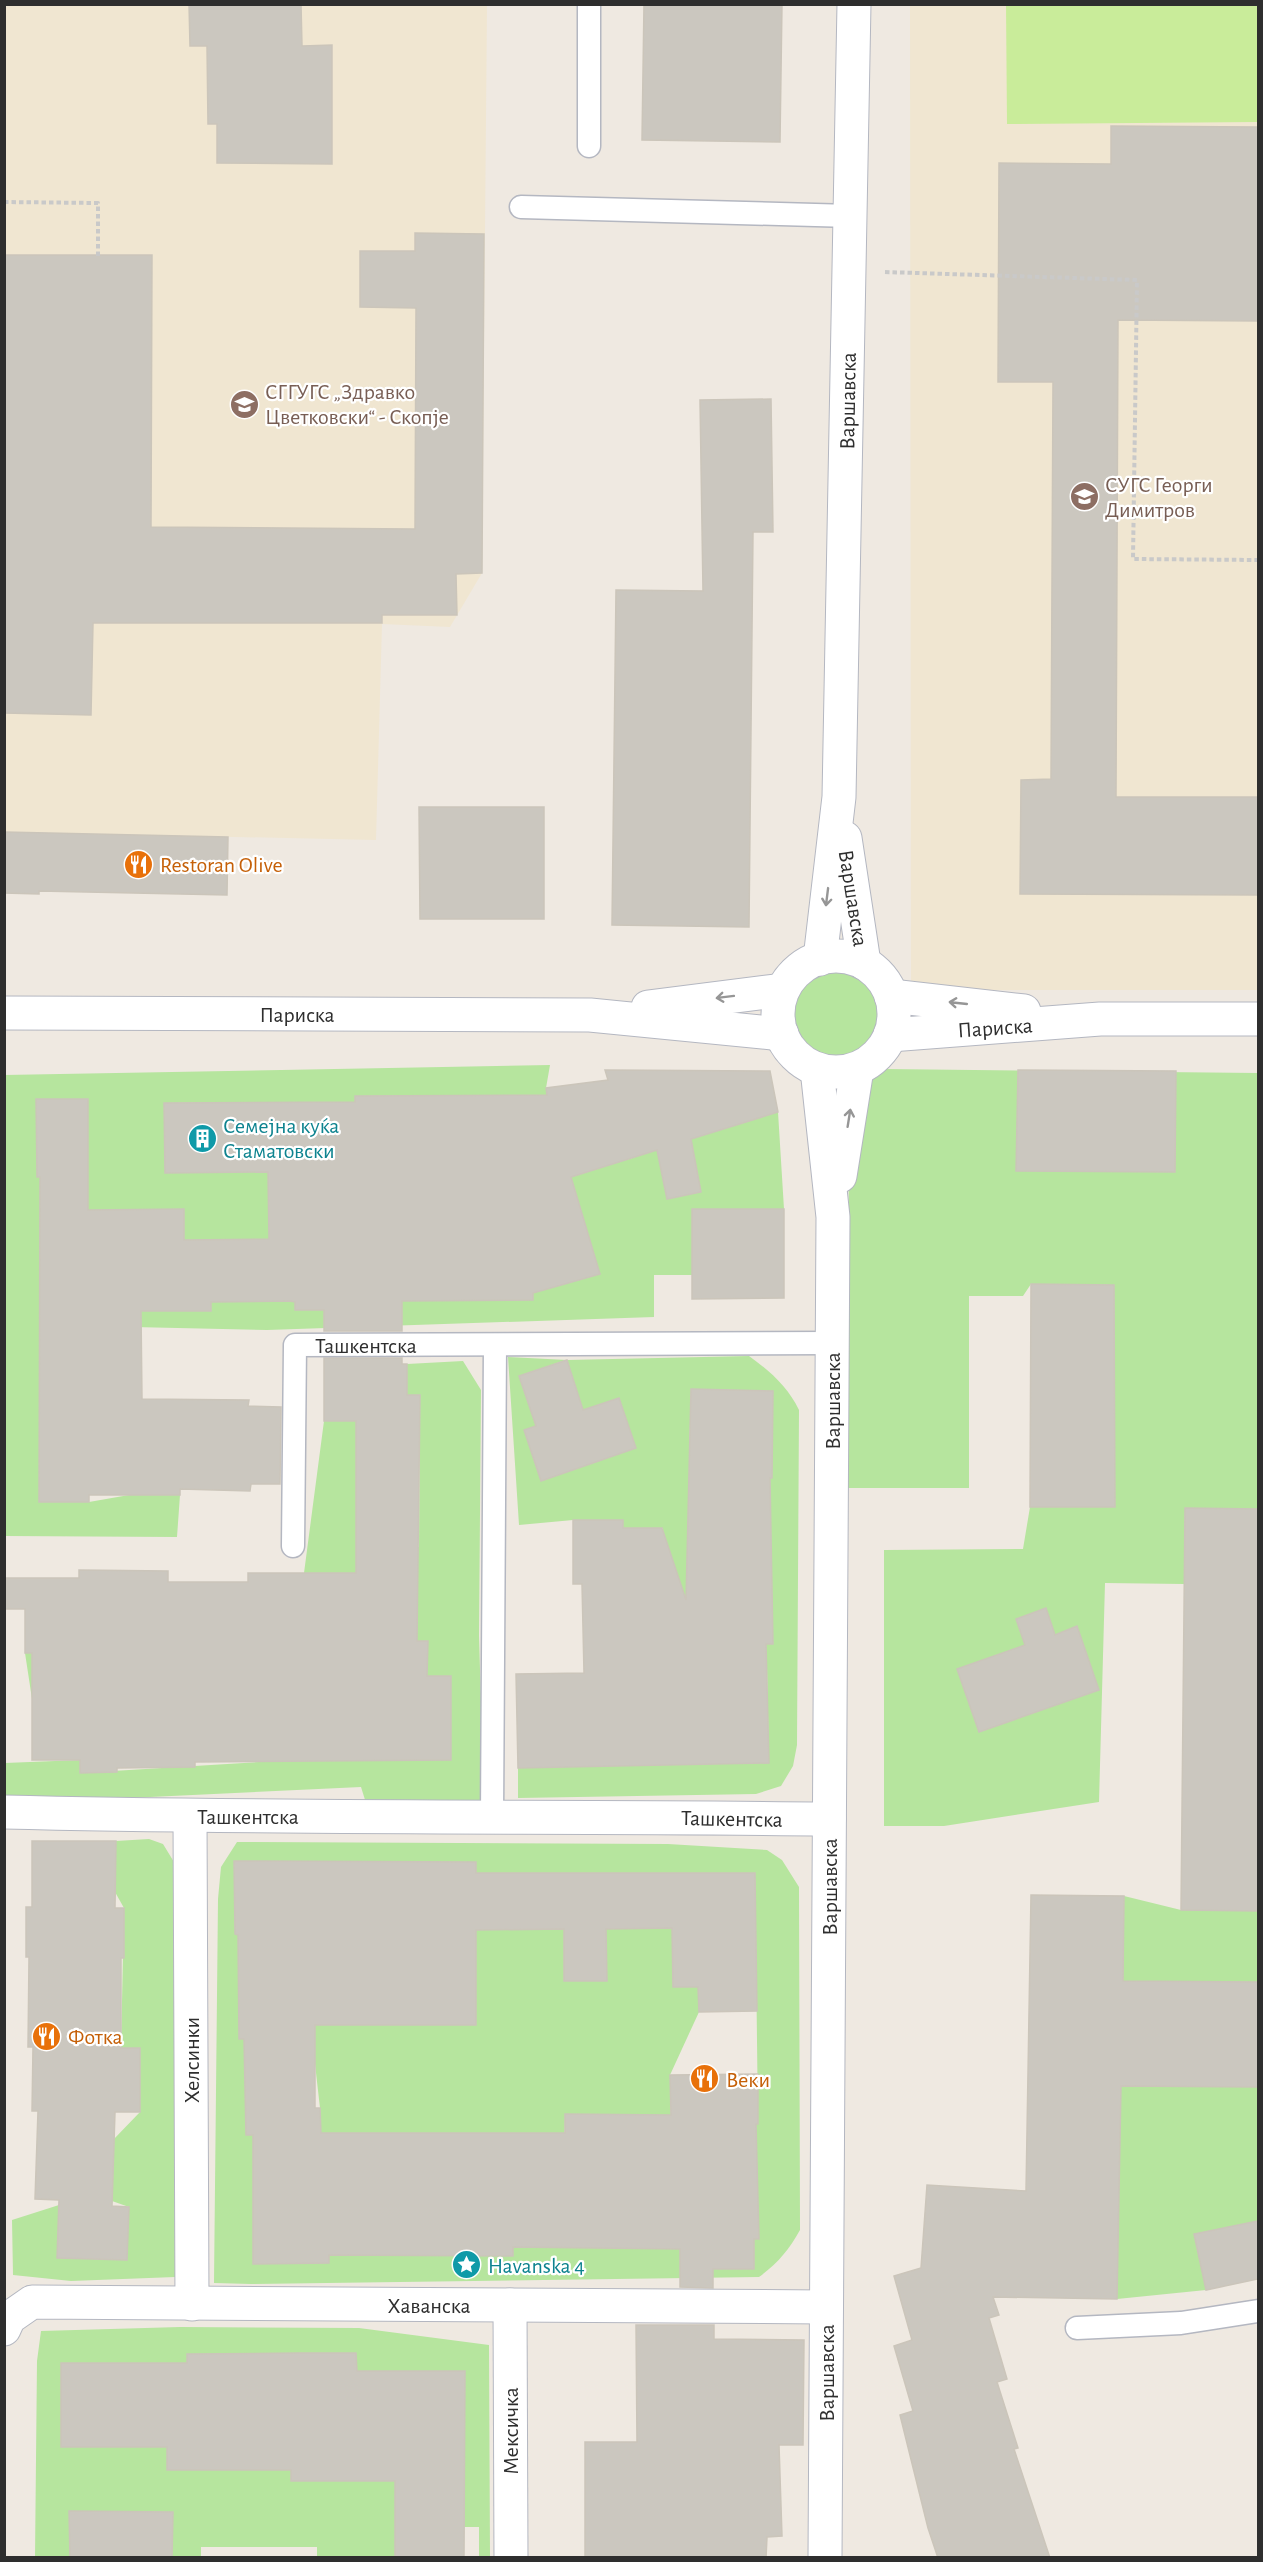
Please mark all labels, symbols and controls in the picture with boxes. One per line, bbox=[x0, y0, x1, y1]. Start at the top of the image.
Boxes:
street label: Варшавска bbox=[836, 352, 860, 450]
place label: СГГУГС „Здравко Цветковски“ - Скопје bbox=[265, 381, 449, 428]
school or university icon: СГГУГС „Здравко Цветковски“ - Скопје bbox=[228, 388, 260, 420]
place label: СУГС Георги Димитров bbox=[1105, 474, 1213, 521]
school or university icon: СУГС Георги Димитров bbox=[1068, 481, 1100, 513]
restaurant icon: Restoran Olive bbox=[123, 848, 155, 880]
street label: Варшавска bbox=[835, 848, 872, 948]
place label: Restoran Olive bbox=[160, 854, 283, 876]
one-way arrow bbox=[821, 887, 832, 907]
one-way arrow bbox=[716, 992, 736, 1003]
one-way arrow bbox=[949, 997, 969, 1008]
street label: Париска bbox=[259, 1004, 335, 1026]
street label: Париска bbox=[957, 1014, 1033, 1042]
one-way arrow bbox=[844, 1108, 855, 1128]
place label: Семејна куќа Стаматовски bbox=[223, 1115, 339, 1162]
building icon: Семејна куќа Стаматовски bbox=[186, 1122, 218, 1154]
street label: Ташкентска bbox=[315, 1335, 417, 1357]
street label: Варшавска bbox=[822, 1352, 844, 1450]
street label: Ташкентска bbox=[197, 1806, 299, 1828]
street label: Ташкентска bbox=[681, 1807, 783, 1831]
street label: Варшавска bbox=[819, 1838, 841, 1936]
street label: Хелсинки bbox=[181, 2017, 203, 2103]
restaurant icon: Фотка bbox=[31, 2020, 63, 2052]
place label: Фотка bbox=[68, 2026, 122, 2048]
restaurant icon: Веки bbox=[689, 2063, 721, 2095]
place label: Веки bbox=[726, 2069, 770, 2091]
place icon: Havanska 4 bbox=[451, 2249, 483, 2281]
place label: Havanska 4 bbox=[488, 2255, 585, 2277]
street label: Хаванска bbox=[388, 2295, 470, 2317]
street label: Варшавска bbox=[816, 2324, 838, 2422]
street label: Мексичка bbox=[500, 2387, 522, 2475]

